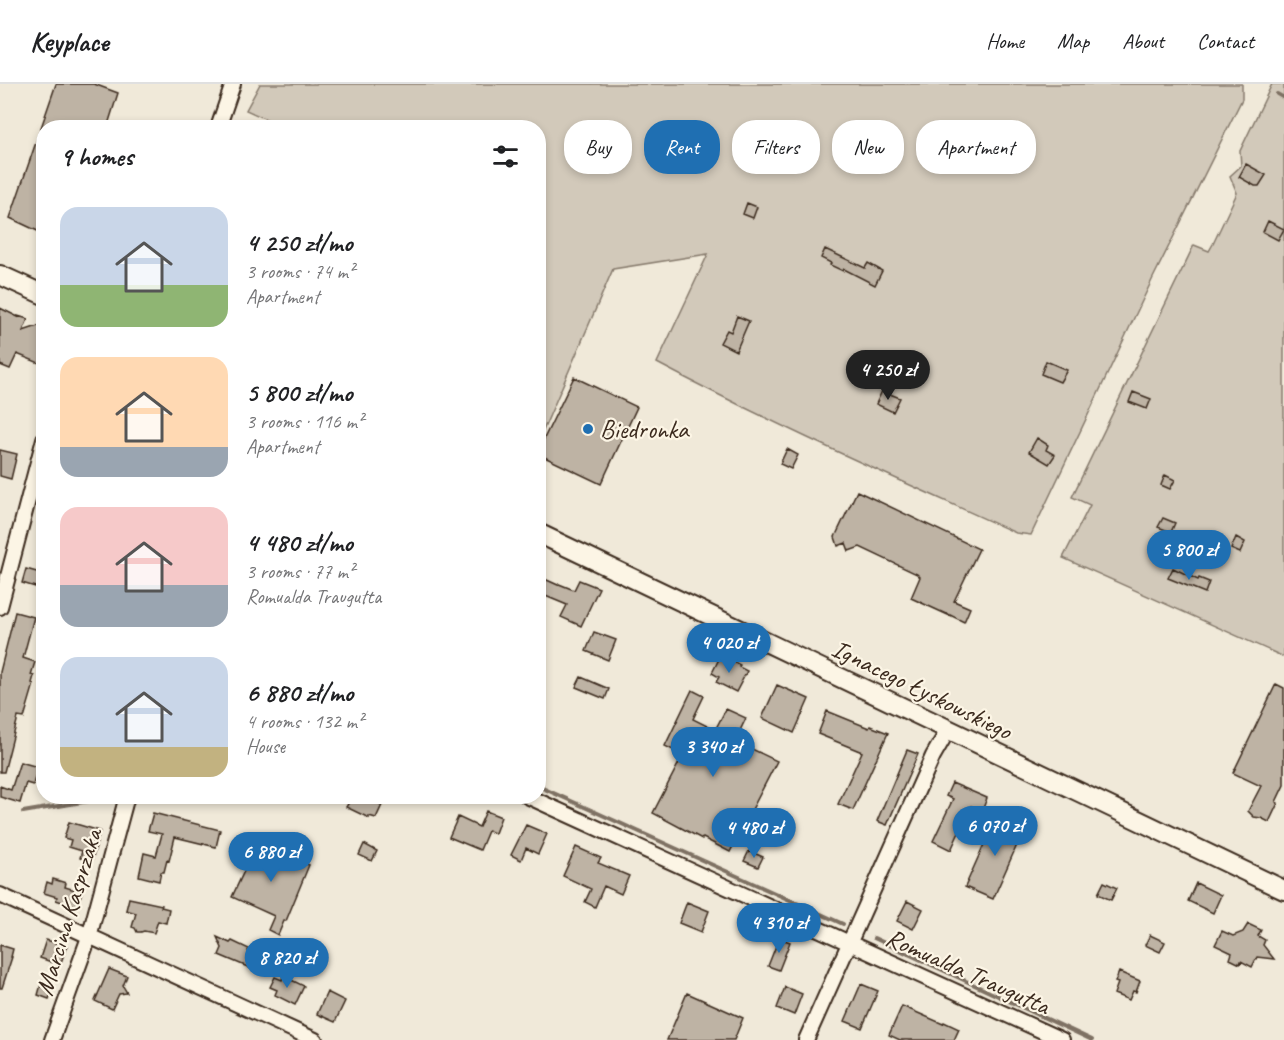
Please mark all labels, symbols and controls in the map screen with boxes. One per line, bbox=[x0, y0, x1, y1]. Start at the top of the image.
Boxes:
text: Keyplace bbox=[30, 24, 109, 59]
text: Home bbox=[986, 28, 1024, 54]
text: Map bbox=[1057, 28, 1089, 54]
text: About bbox=[1122, 28, 1164, 54]
text: Contact bbox=[1197, 28, 1254, 54]
chip: Buy bbox=[564, 120, 632, 174]
chip: Rent bbox=[644, 120, 720, 174]
chip: Filters bbox=[732, 120, 820, 174]
chip: New bbox=[832, 120, 904, 174]
chip: Apartment bbox=[916, 120, 1036, 174]
text: 9 homes bbox=[60, 140, 133, 173]
icon: filters bbox=[489, 140, 522, 173]
text: 4 250 zł/mo bbox=[246, 226, 352, 259]
icon: home bbox=[108, 231, 180, 303]
text: 3 rooms · 74 m² bbox=[246, 259, 354, 284]
text: Apartment bbox=[246, 284, 319, 309]
pin: 4 250 zł bbox=[826, 350, 950, 401]
text: 4 250 zł bbox=[860, 357, 916, 382]
text: 5 800 zł/mo bbox=[246, 376, 352, 409]
icon: home bbox=[108, 381, 180, 453]
text: 3 rooms · 116 m² bbox=[246, 409, 363, 434]
place label: Biedronka bbox=[600, 413, 690, 446]
marker: Biedronka bbox=[581, 422, 595, 436]
text: Apartment bbox=[246, 434, 319, 459]
text: 4 480 zł/mo bbox=[246, 526, 353, 559]
pin: 5 800 zł bbox=[1127, 530, 1251, 581]
icon: home bbox=[108, 531, 180, 603]
text: 5 800 zł bbox=[1161, 537, 1217, 562]
text: 3 rooms · 77 m² bbox=[246, 559, 354, 584]
text: Romualda Traugutta bbox=[246, 584, 381, 609]
pin: 4 020 zł bbox=[667, 623, 791, 674]
text: 4 020 zł bbox=[701, 630, 757, 655]
street label: Ignacego Łyskowskiego bbox=[826, 632, 1019, 748]
text: 6 880 zł/mo bbox=[246, 676, 353, 709]
icon: home bbox=[108, 681, 180, 753]
text: 4 rooms · 132 m² bbox=[246, 709, 363, 734]
pin: 3 340 zł bbox=[651, 727, 775, 778]
text: House bbox=[246, 734, 285, 759]
text: 3 340 zł bbox=[685, 734, 741, 759]
pin: 6 070 zł bbox=[933, 806, 1057, 857]
pin: 4 480 zł bbox=[692, 808, 816, 859]
text: 6 070 zł bbox=[967, 813, 1023, 838]
text: 4 480 zł bbox=[726, 815, 782, 840]
street label: Marcina Kasprzaka bbox=[28, 823, 110, 999]
pin: 6 880 zł bbox=[209, 832, 333, 883]
text: 6 880 zł bbox=[243, 839, 299, 864]
pin: 4 310 zł bbox=[717, 903, 841, 954]
text: 4 310 zł bbox=[751, 910, 807, 935]
street label: Romualda Traugutta bbox=[881, 921, 1056, 1023]
pin: 8 820 zł bbox=[225, 938, 349, 989]
text: 8 820 zł bbox=[259, 945, 315, 970]

